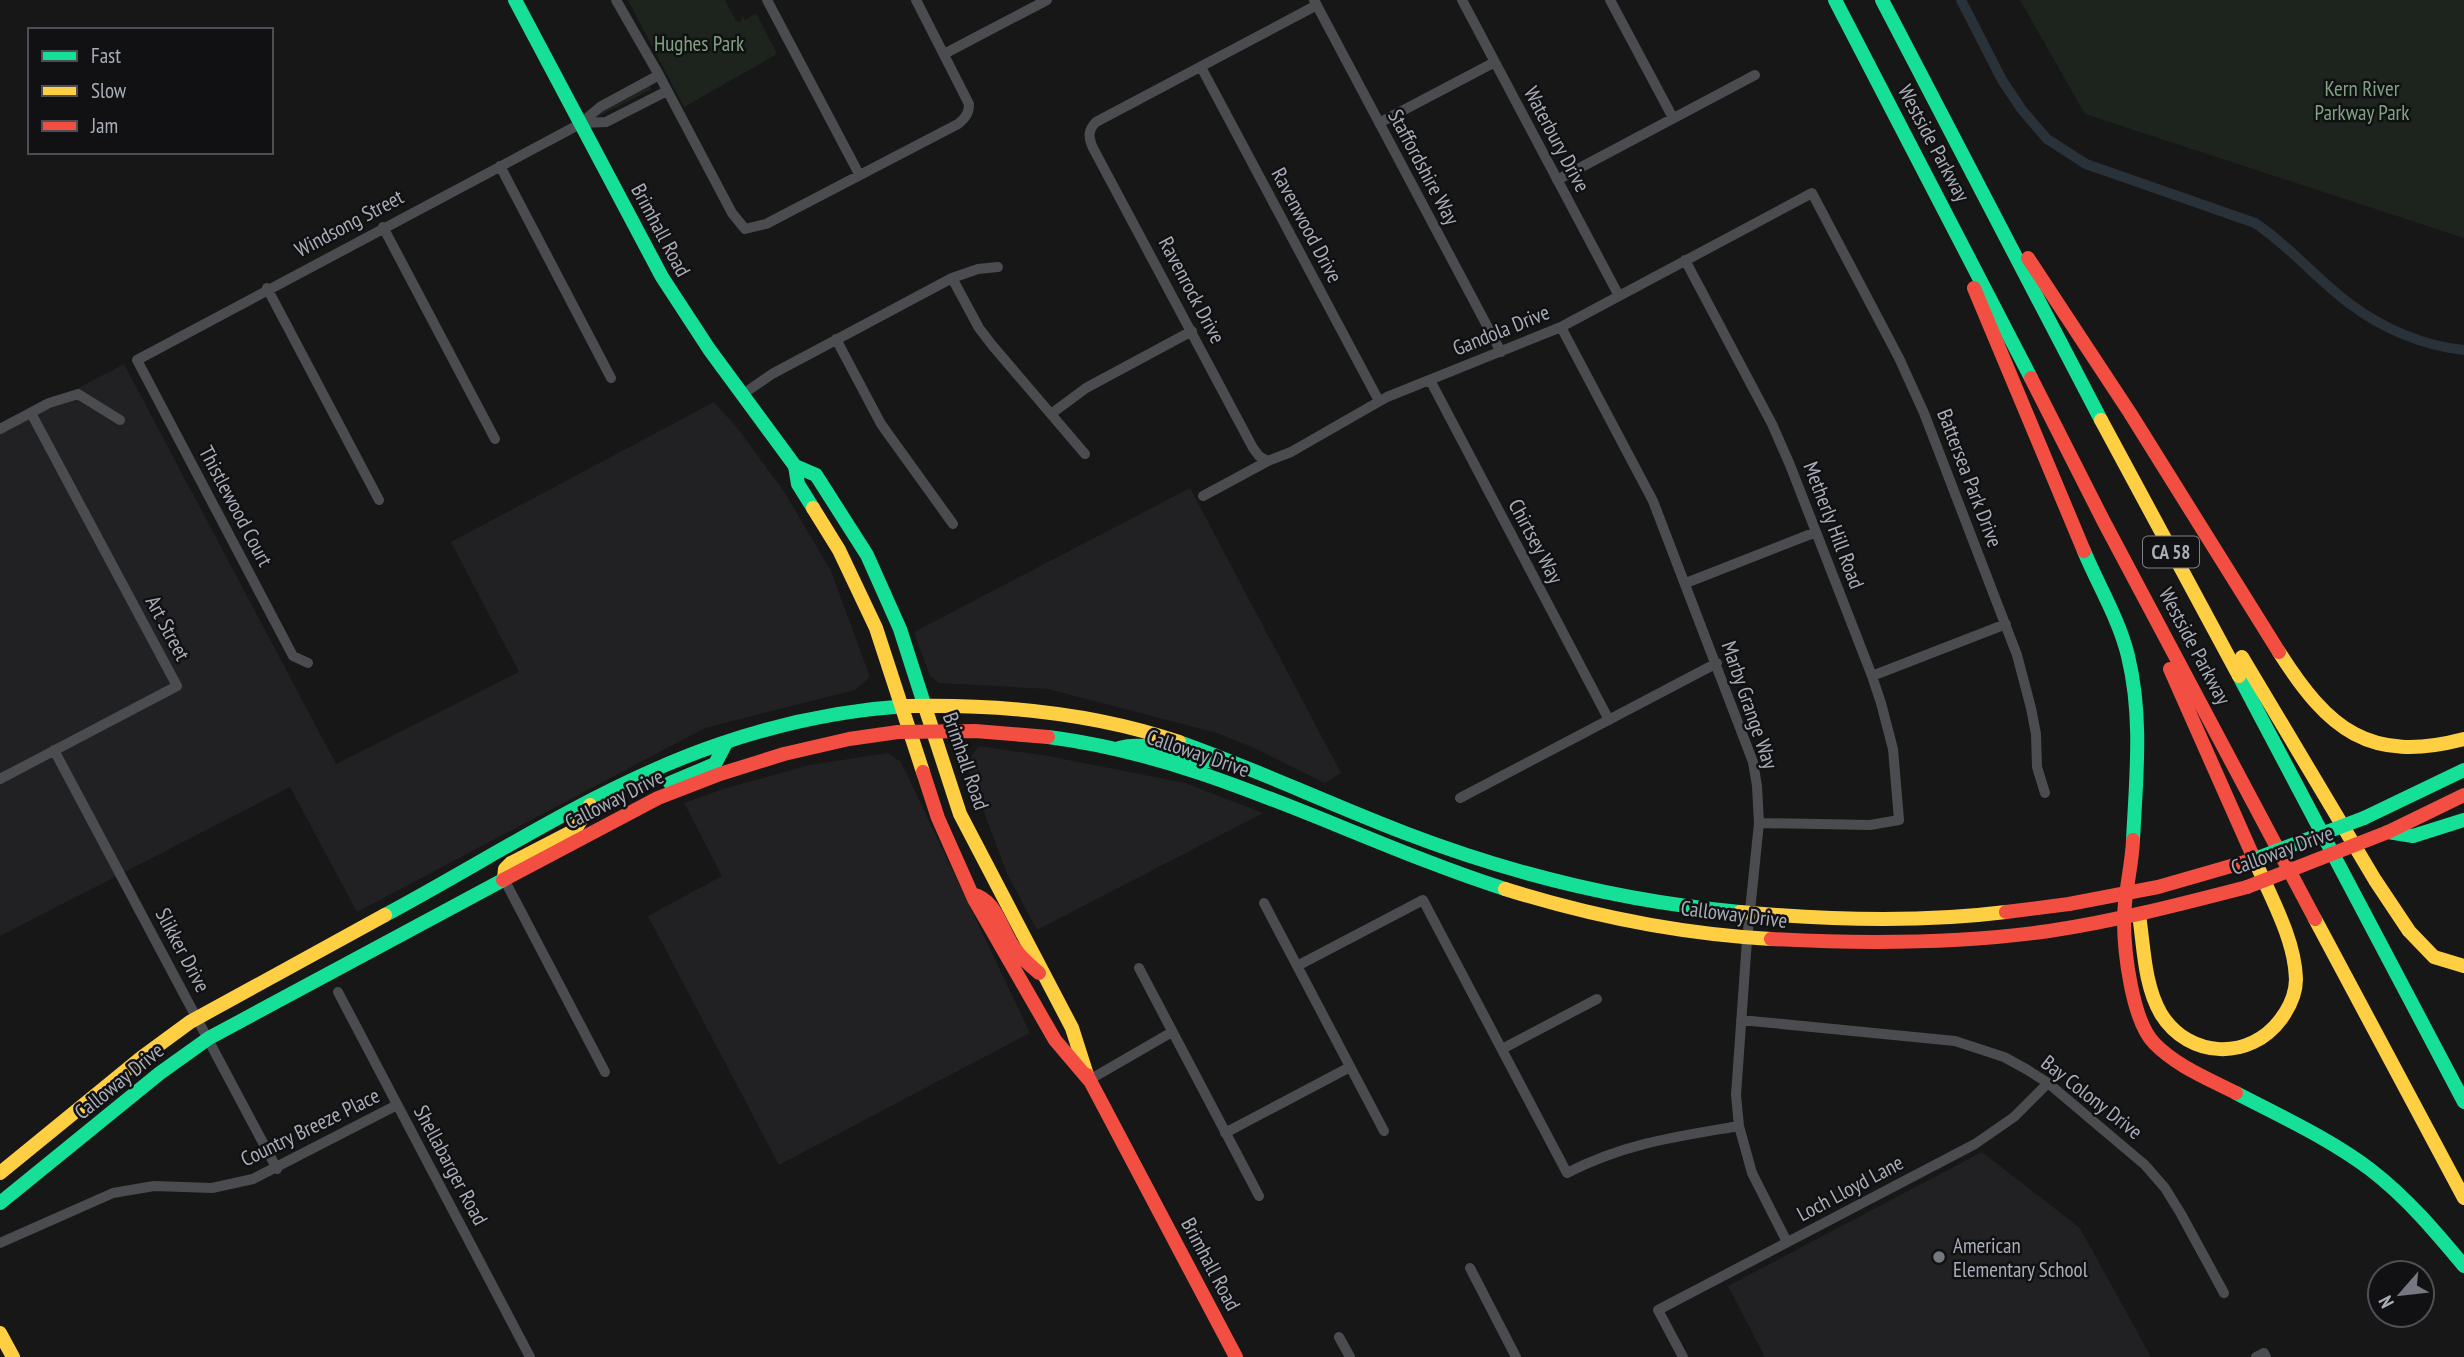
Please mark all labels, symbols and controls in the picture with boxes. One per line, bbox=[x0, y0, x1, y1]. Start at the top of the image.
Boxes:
legend bbox=[28, 28, 273, 154]
park label: Hughes Park bbox=[654, 30, 744, 57]
text: Fast bbox=[91, 42, 121, 69]
park label: Kern River Parkway Park bbox=[2315, 75, 2409, 126]
text: Slow bbox=[91, 77, 127, 104]
street label: Westside Parkway bbox=[1892, 80, 1976, 206]
street label: Waterbury Drive bbox=[1518, 82, 1596, 196]
street label: Staffordshire Way bbox=[1382, 105, 1466, 229]
text: Jam bbox=[90, 112, 118, 139]
street label: Ravenwood Drive bbox=[1265, 163, 1349, 287]
street label: Brimhall Road bbox=[625, 179, 697, 281]
street label: Windsong Street bbox=[290, 183, 408, 263]
street label: Ravenrock Drive bbox=[1153, 232, 1231, 348]
street label: Gandola Drive bbox=[1449, 298, 1553, 362]
street label: Battersea Park Drive bbox=[1931, 405, 2009, 551]
street label: Thistlewood Court bbox=[193, 441, 279, 571]
street label: Metherly Hill Road bbox=[1797, 458, 1871, 592]
street label: Chirtsey Way bbox=[1502, 494, 1570, 588]
road number: CA 58 bbox=[2143, 537, 2199, 568]
street label: Westside Parkway bbox=[2153, 583, 2237, 709]
street label: Art Street bbox=[140, 591, 196, 665]
street label: Marby Grange Way bbox=[1716, 638, 1785, 773]
street label: Brimhall Road bbox=[937, 709, 995, 813]
street label: Calloway Drive bbox=[1143, 723, 1253, 783]
street label: Calloway Drive bbox=[560, 763, 668, 835]
street label: Calloway Drive bbox=[2227, 819, 2337, 881]
street label: Calloway Drive bbox=[1679, 894, 1789, 934]
street label: Slikker Drive bbox=[150, 903, 216, 997]
street label: Calloway Drive bbox=[69, 1037, 169, 1125]
street label: Bay Colony Drive bbox=[2036, 1049, 2148, 1145]
street label: Country Breeze Place bbox=[236, 1082, 384, 1172]
street label: Shellabarger Road bbox=[408, 1100, 494, 1230]
street label: Loch Lloyd Lane bbox=[1792, 1149, 1908, 1227]
street label: Brimhall Road bbox=[1175, 1213, 1247, 1315]
place label: American Elementary School bbox=[1953, 1232, 2088, 1283]
marker: American Elementary School bbox=[1931, 1249, 1947, 1265]
north arrow bbox=[2366, 1259, 2436, 1329]
text: N bbox=[2373, 1292, 2399, 1312]

